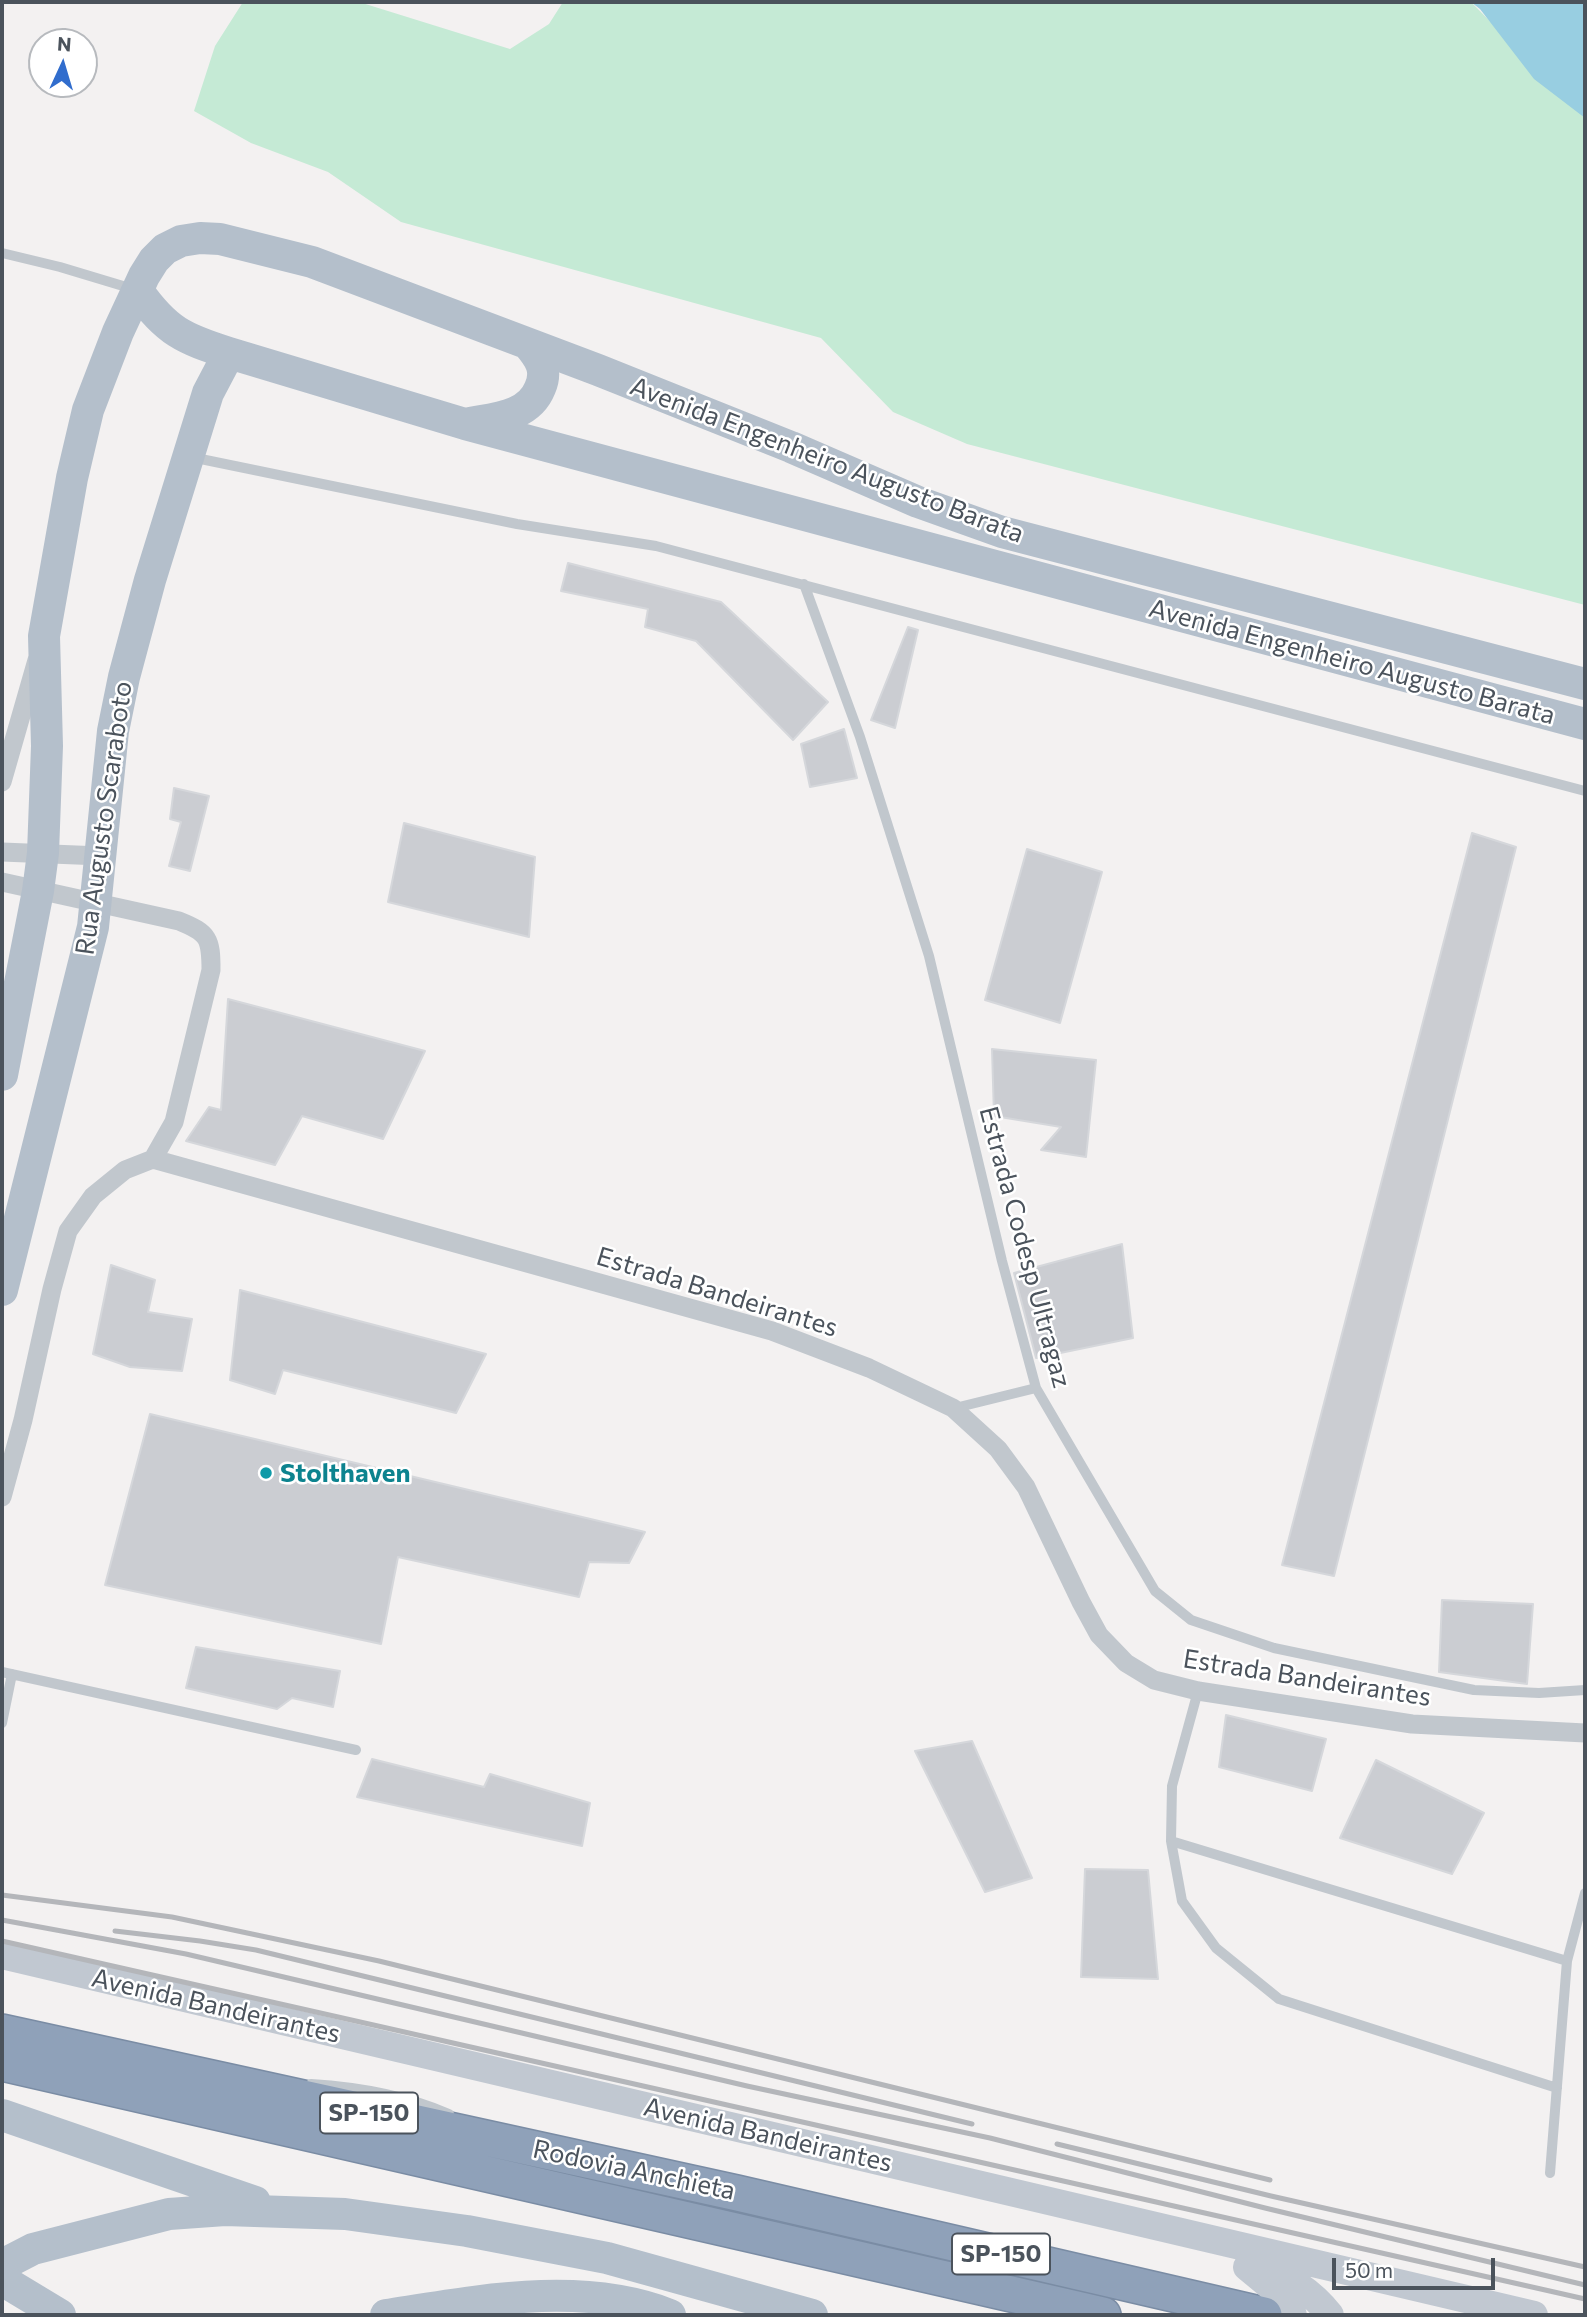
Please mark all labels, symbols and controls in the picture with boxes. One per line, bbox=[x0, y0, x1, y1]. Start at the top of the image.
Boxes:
north arrow bbox=[28, 28, 98, 98]
text: N bbox=[56, 32, 72, 56]
street label: Avenida Engenheiro Augusto Barata bbox=[626, 370, 1028, 550]
street label: Avenida Engenheiro Augusto Barata bbox=[1146, 593, 1558, 731]
street label: Rua Augusto Scaraboto bbox=[69, 679, 139, 957]
street label: Estrada Codesp Ultragaz bbox=[972, 1103, 1078, 1391]
street label: Estrada Bandeirantes bbox=[593, 1240, 841, 1344]
place label: Stolthaven bbox=[280, 1457, 411, 1489]
marker: Stolthaven bbox=[258, 1465, 274, 1481]
street label: Estrada Bandeirantes bbox=[1181, 1643, 1433, 1713]
street label: Avenida Bandeirantes bbox=[89, 1962, 343, 2050]
street label: Avenida Bandeirantes bbox=[641, 2091, 895, 2179]
road number: SP-150 bbox=[320, 2092, 418, 2134]
street label: Rodovia Anchieta bbox=[530, 2133, 738, 2207]
road number: SP-150 bbox=[952, 2234, 1050, 2274]
scale bar bbox=[1335, 2244, 1498, 2288]
text: 50 m bbox=[1345, 2257, 1393, 2282]

